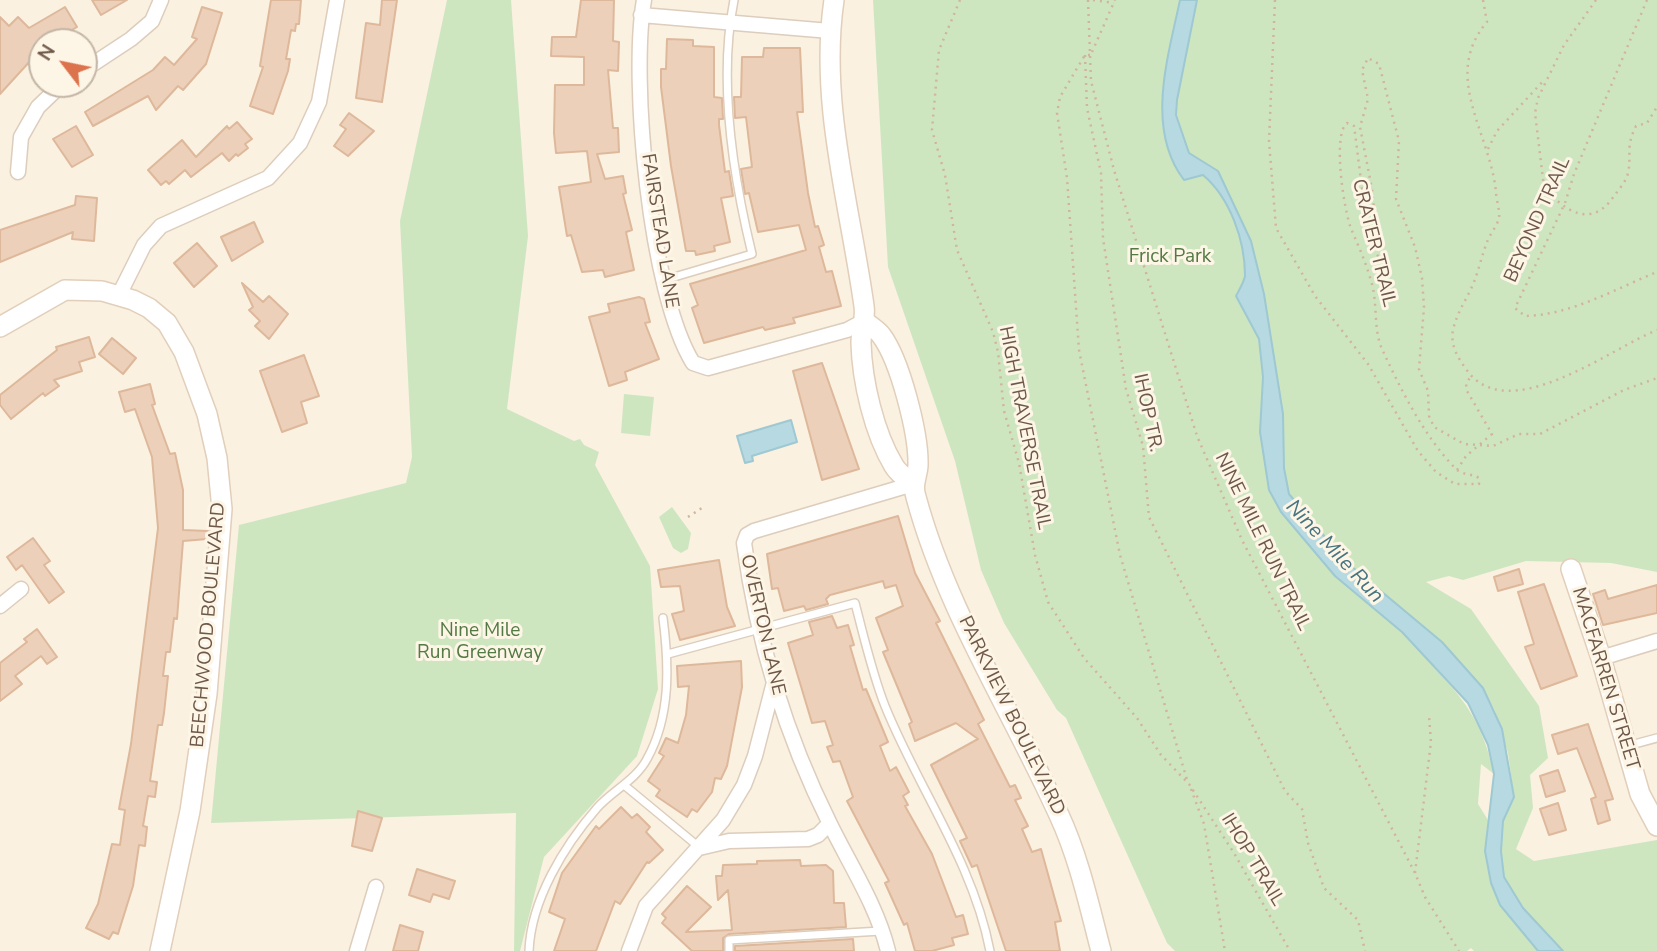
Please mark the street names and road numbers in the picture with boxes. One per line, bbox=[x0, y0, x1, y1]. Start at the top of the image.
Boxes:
street label: FAIRSTEAD LANE bbox=[636, 152, 682, 310]
street label: BEYOND TRAIL bbox=[1500, 154, 1576, 286]
street label: CRATER TRAIL bbox=[1346, 177, 1400, 309]
street label: HIGH TRAVERSE TRAIL bbox=[993, 324, 1055, 532]
street label: IHOP TR. bbox=[1128, 372, 1166, 454]
street label: NINE MILE RUN TRAIL bbox=[1209, 449, 1315, 635]
street label: BEECHWOOD BOULEVARD bbox=[187, 501, 231, 749]
street label: OVERTON LANE bbox=[735, 552, 789, 698]
street label: MACFARREN STREET bbox=[1566, 585, 1644, 773]
street label: PARKVIEW BOULEVARD bbox=[953, 613, 1069, 819]
street label: IHOP TRAIL bbox=[1216, 810, 1288, 910]

